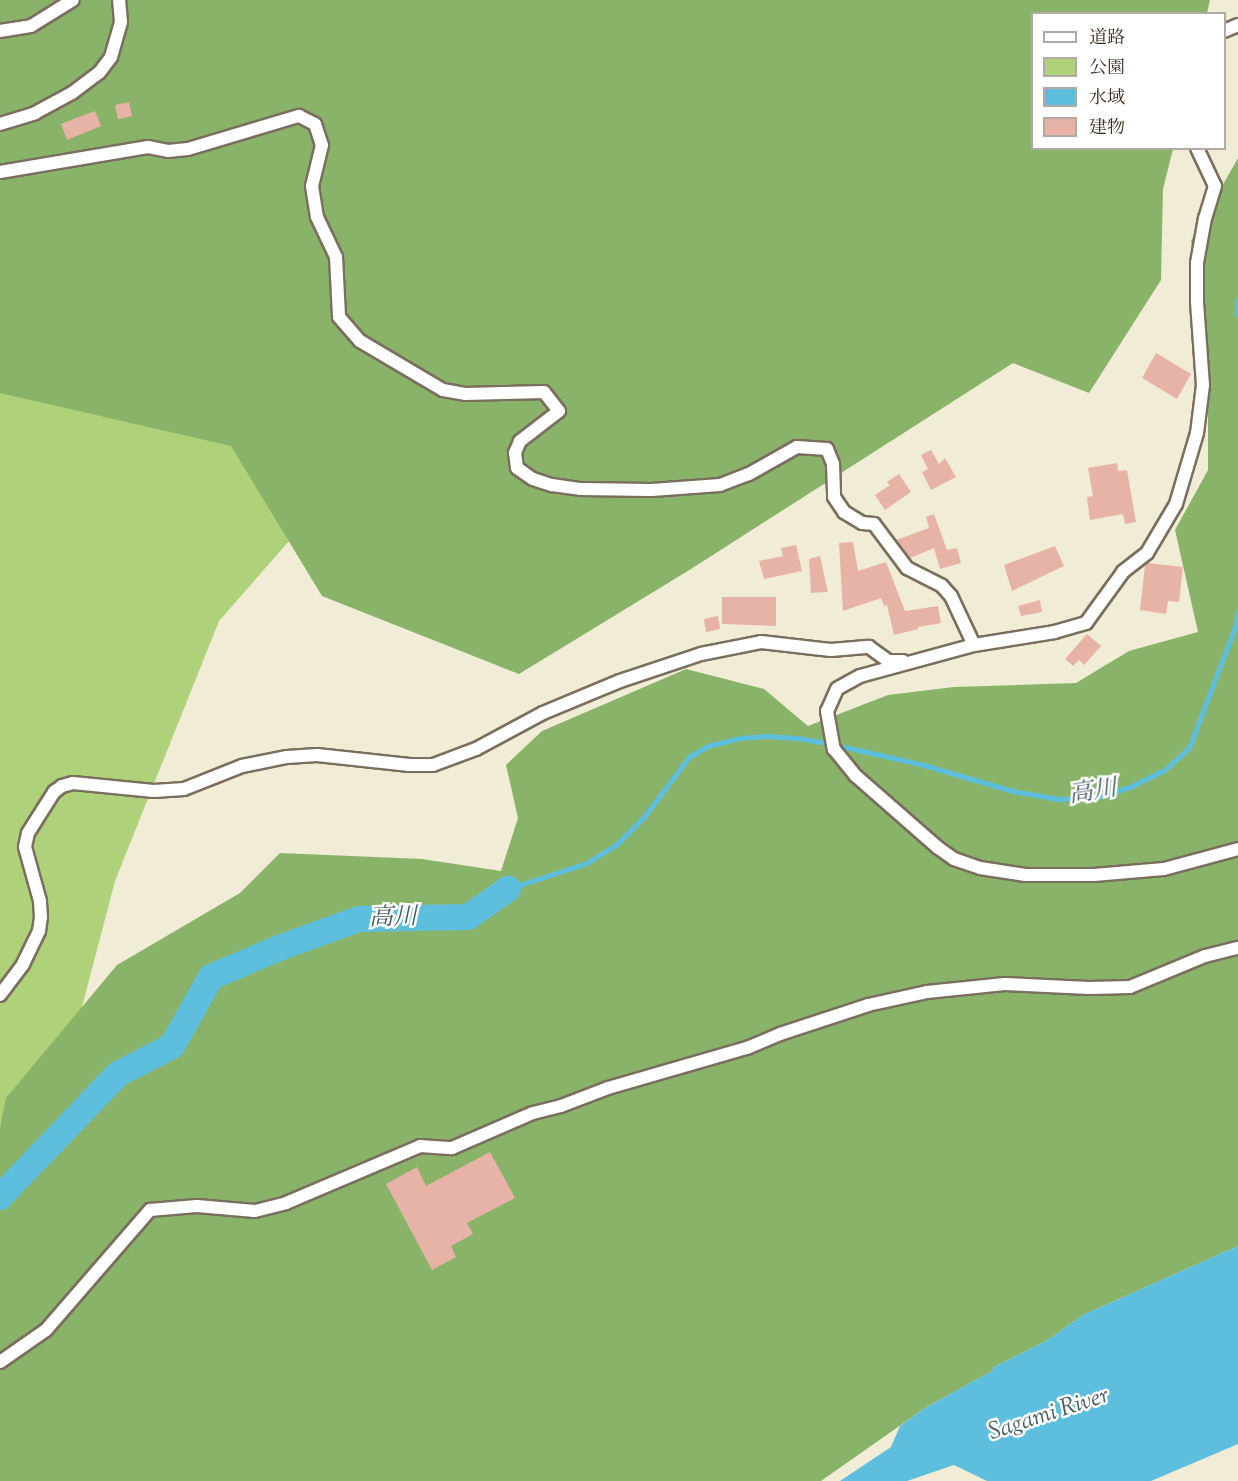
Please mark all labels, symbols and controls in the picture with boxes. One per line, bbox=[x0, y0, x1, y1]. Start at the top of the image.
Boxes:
legend bbox=[1031, 12, 1226, 150]
text: 道路 bbox=[1089, 26, 1125, 52]
text: 公園 bbox=[1089, 56, 1125, 82]
text: 水域 bbox=[1089, 86, 1125, 112]
text: 建物 bbox=[1089, 116, 1125, 142]
water label: 高川 bbox=[1067, 775, 1119, 811]
water label: 高川 bbox=[369, 904, 417, 934]
water label: Sagami River bbox=[985, 1382, 1113, 1448]

